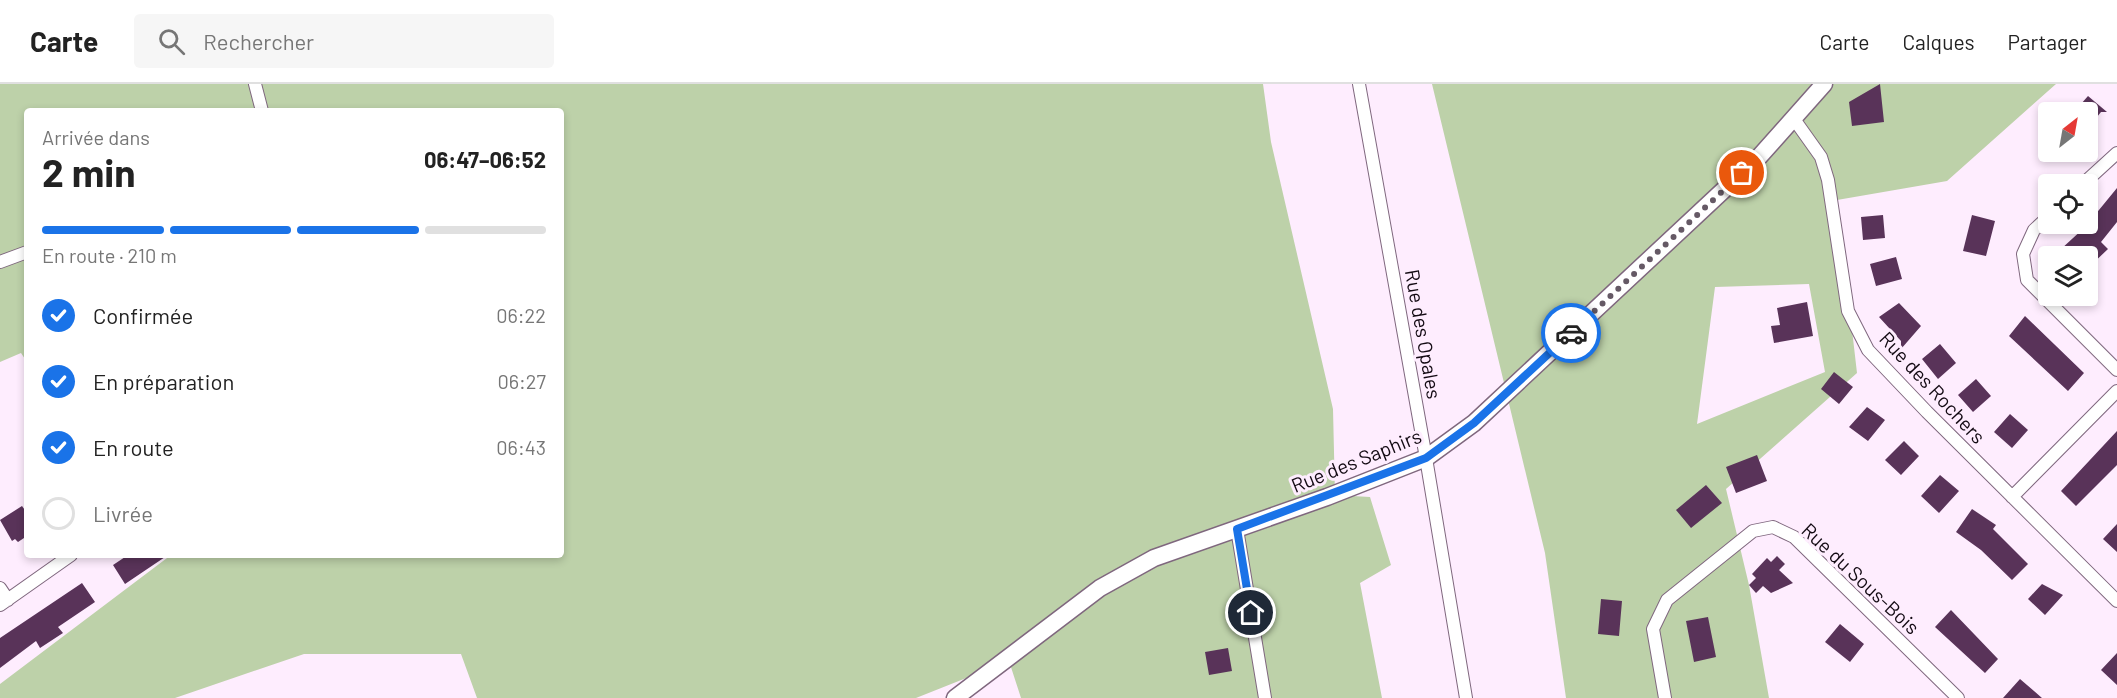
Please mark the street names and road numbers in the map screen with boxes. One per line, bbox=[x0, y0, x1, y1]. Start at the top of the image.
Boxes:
street label: Rue des Opales bbox=[1401, 267, 1447, 401]
street label: Rue des Rochers bbox=[1875, 326, 1991, 448]
street label: Rue des Saphirs bbox=[1287, 423, 1425, 497]
street label: Rue du Sous-Bois bbox=[1797, 517, 1925, 639]

